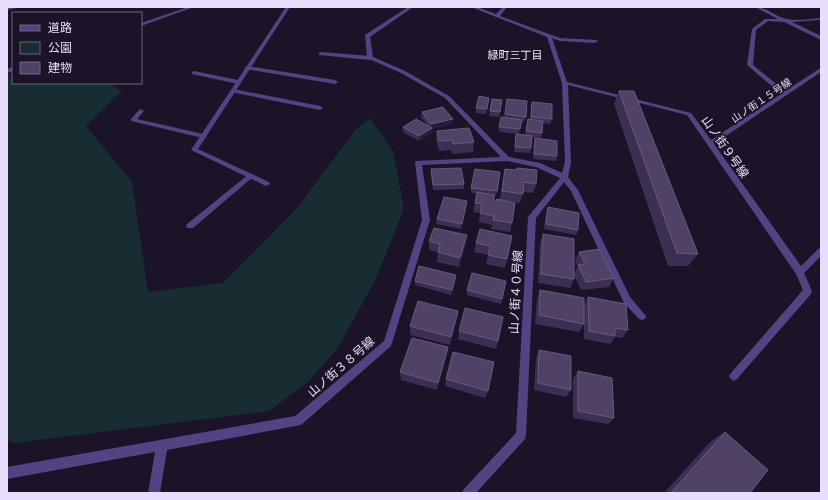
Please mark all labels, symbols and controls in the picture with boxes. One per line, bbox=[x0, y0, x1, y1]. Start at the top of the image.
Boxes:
legend bbox=[12, 12, 142, 84]
text: 道路 bbox=[48, 21, 72, 37]
text: 公園 bbox=[48, 41, 72, 57]
district label: 緑町三丁目 bbox=[488, 49, 543, 63]
text: 建物 bbox=[48, 61, 72, 77]
street label: 山ノ街１５号線 bbox=[729, 76, 794, 126]
street label: 山ノ街９号線 bbox=[697, 113, 751, 182]
street label: 山ノ街４０号線 bbox=[507, 250, 527, 334]
street label: 山ノ街３８号線 bbox=[305, 334, 379, 401]

